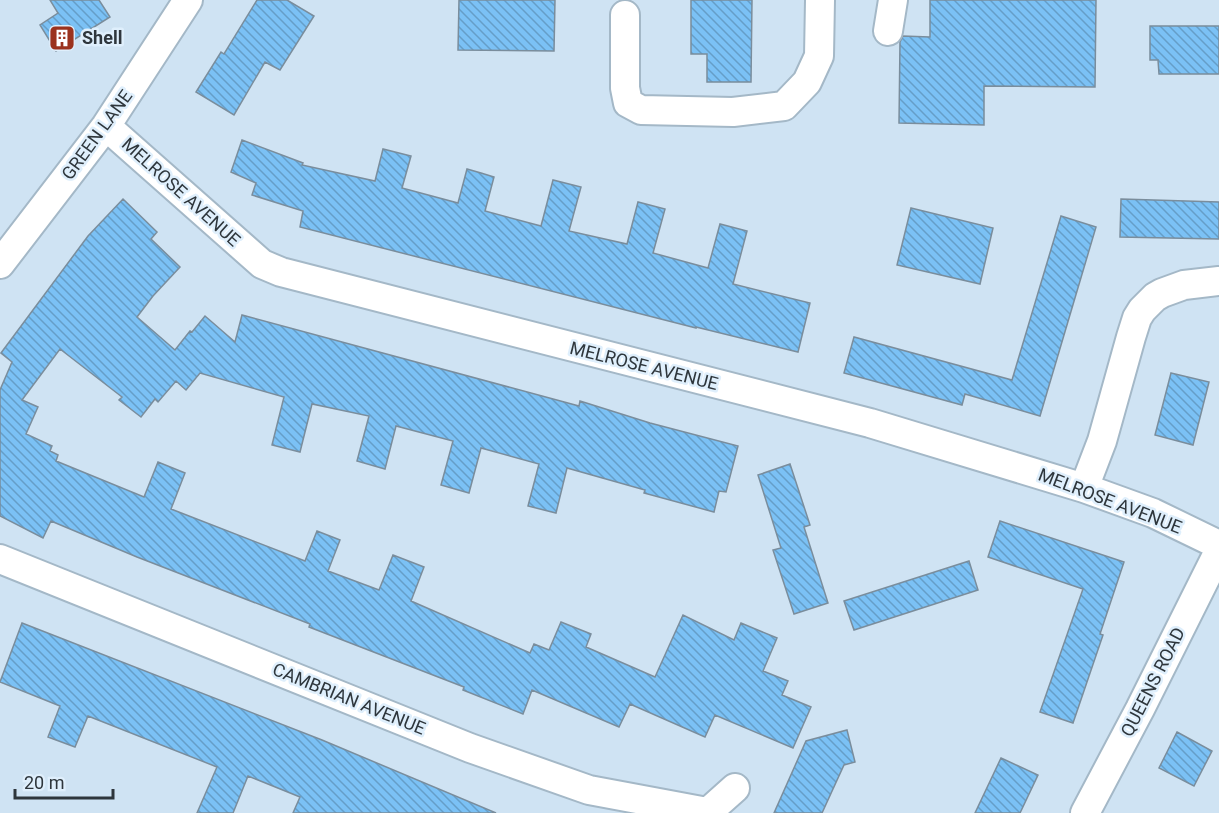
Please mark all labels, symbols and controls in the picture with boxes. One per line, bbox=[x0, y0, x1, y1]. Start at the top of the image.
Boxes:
building icon: Shell bbox=[47, 23, 77, 53]
place label: Shell bbox=[82, 27, 122, 48]
street label: GREEN LANE bbox=[57, 86, 136, 184]
street label: MELROSE AVENUE bbox=[118, 133, 245, 250]
street label: MELROSE AVENUE bbox=[568, 337, 720, 394]
street label: MELROSE AVENUE bbox=[1036, 464, 1185, 538]
street label: QUEENS ROAD bbox=[1116, 624, 1189, 740]
street label: CAMBRIAN AVENUE bbox=[270, 658, 429, 739]
scale bar bbox=[15, 762, 112, 800]
text: 20 m bbox=[24, 772, 64, 793]

